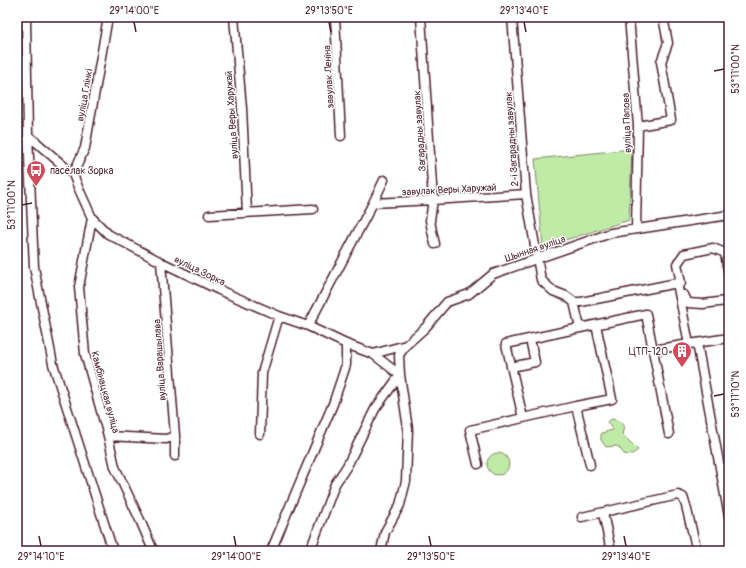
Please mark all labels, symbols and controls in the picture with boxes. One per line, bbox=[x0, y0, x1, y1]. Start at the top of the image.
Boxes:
text: 29°14'00"E bbox=[109, 5, 159, 17]
text: 29°13'50"E bbox=[305, 5, 353, 17]
text: 29°13'40"E bbox=[500, 5, 548, 17]
text: 53°11'00"N bbox=[730, 44, 742, 94]
street label: завулак Леніна bbox=[321, 45, 337, 109]
street label: вуліца Глінкі bbox=[74, 68, 96, 122]
street label: вуліца Веры Харужай bbox=[223, 70, 241, 159]
street label: Загарадны завулак bbox=[411, 90, 429, 172]
street label: 2-і Загарадны завулак bbox=[503, 91, 521, 187]
street label: вуліца Папова bbox=[620, 92, 634, 153]
bus stop icon: пасёлак Зорка bbox=[25, 159, 47, 187]
place label: пасёлак Зорка bbox=[50, 165, 114, 177]
text: 53°11'00"N bbox=[6, 180, 18, 230]
street label: завулак Веры Харужай bbox=[401, 182, 497, 198]
street label: Шынная вуліца bbox=[503, 233, 568, 265]
street label: вуліца Зорка bbox=[172, 253, 227, 289]
street label: вуліца Варашылава bbox=[151, 318, 169, 401]
building icon: ЦТП-120 bbox=[671, 340, 693, 368]
place label: ЦТП-120 bbox=[629, 346, 668, 358]
street label: Камбінацкая вуліца bbox=[88, 350, 122, 435]
text: 53°11'10"N bbox=[730, 370, 742, 417]
text: 29°14'10"E bbox=[18, 551, 64, 563]
text: 29°14'00"E bbox=[211, 551, 261, 563]
text: 29°13'50"E bbox=[407, 551, 455, 563]
text: 29°13'40"E bbox=[602, 551, 650, 563]

